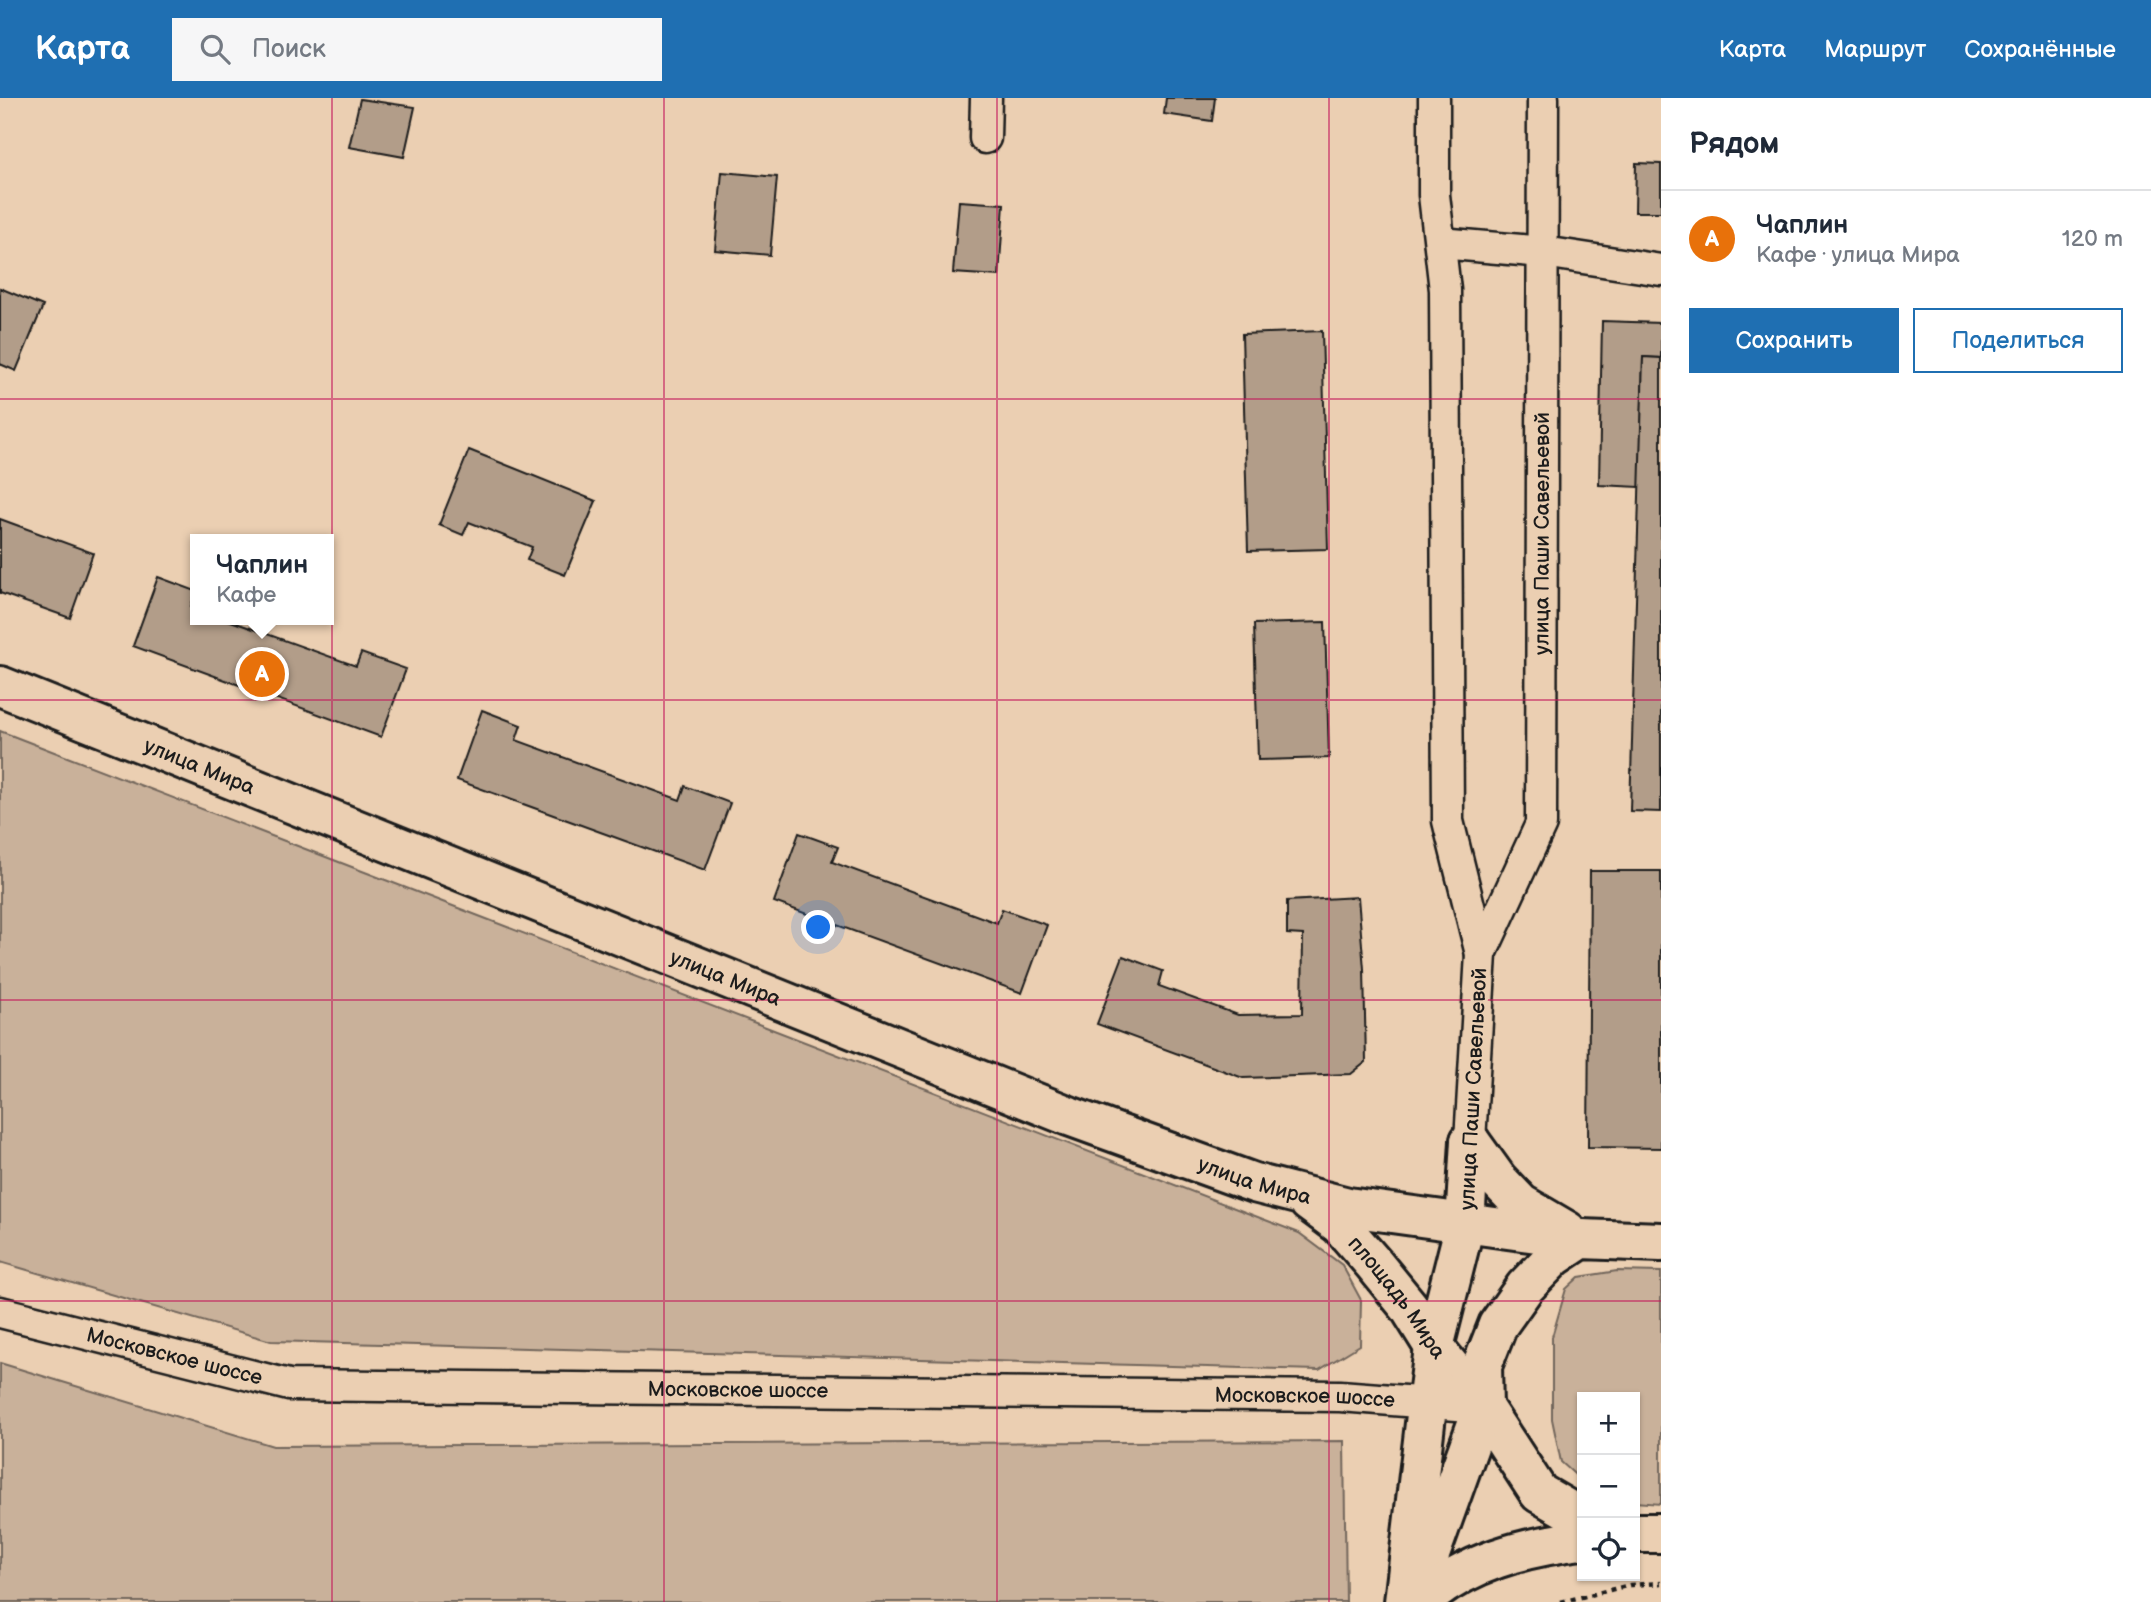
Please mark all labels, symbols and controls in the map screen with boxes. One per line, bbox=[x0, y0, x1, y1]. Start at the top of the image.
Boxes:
search box bbox=[172, 18, 662, 81]
text: Карта bbox=[35, 29, 130, 69]
icon: search bbox=[196, 30, 234, 68]
text: Поиск bbox=[252, 34, 326, 65]
text: Карта bbox=[1719, 35, 1786, 64]
text: Маршрут bbox=[1824, 35, 1926, 64]
text: Сохранённые bbox=[1964, 35, 2116, 64]
text: Рядом bbox=[1689, 126, 1779, 162]
text: Чаплин bbox=[1756, 210, 1848, 241]
text: A bbox=[1705, 225, 1719, 253]
text: 120 m bbox=[2062, 225, 2123, 253]
text: Кафе · улица Мира bbox=[1756, 241, 1960, 269]
button: Сохранить bbox=[1689, 308, 1899, 373]
button: Поделиться bbox=[1913, 308, 2123, 373]
street label: улица Паши Савельевой bbox=[1529, 412, 1555, 655]
popup bbox=[190, 534, 334, 625]
text: Чаплин bbox=[216, 550, 308, 581]
text: Кафе bbox=[216, 581, 276, 609]
pin: A bbox=[239, 648, 285, 700]
street label: улица Мира bbox=[140, 733, 259, 800]
your location bbox=[801, 910, 835, 944]
street label: улица Мира bbox=[666, 945, 785, 1012]
street label: улица Паши Савельевой bbox=[1455, 967, 1492, 1211]
street label: улица Мира bbox=[1194, 1152, 1314, 1210]
street label: площадь Мира bbox=[1343, 1231, 1451, 1365]
street label: Московское шоссе bbox=[84, 1322, 265, 1391]
street label: Московское шоссе bbox=[647, 1377, 829, 1404]
street label: Московское шоссе bbox=[1214, 1383, 1396, 1413]
map controls bbox=[1577, 1392, 1640, 1581]
button: + bbox=[1577, 1392, 1640, 1455]
button: − bbox=[1577, 1455, 1640, 1518]
button: locate bbox=[1577, 1518, 1640, 1581]

